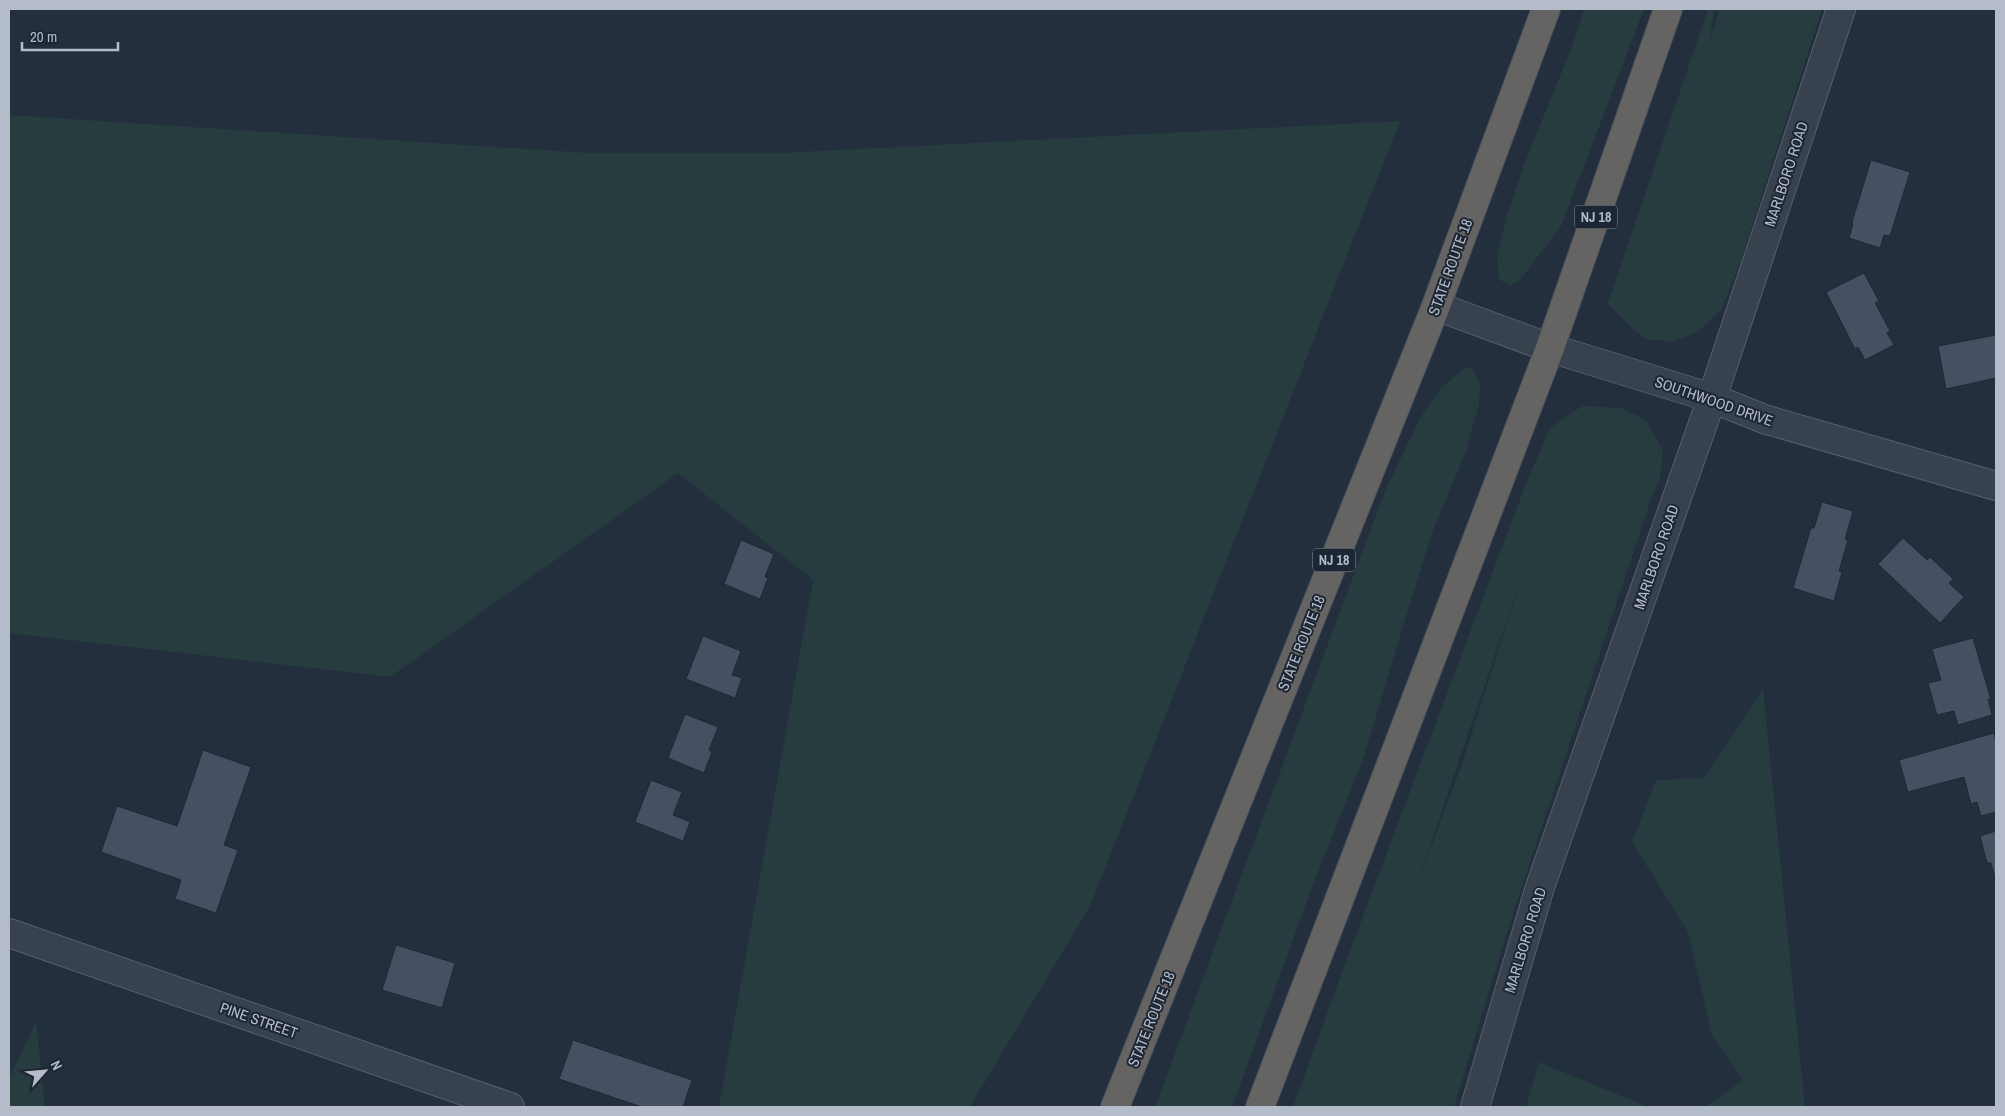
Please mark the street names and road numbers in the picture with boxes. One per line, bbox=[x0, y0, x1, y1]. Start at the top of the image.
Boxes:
street label: MARLBORO ROAD bbox=[1759, 119, 1813, 229]
road number: NJ 18 bbox=[1575, 206, 1617, 228]
street label: STATE ROUTE 18 bbox=[1423, 216, 1477, 318]
street label: SOUTHWOOD DRIVE bbox=[1652, 371, 1776, 431]
street label: MARLBORO ROAD bbox=[1628, 502, 1684, 612]
road number: NJ 18 bbox=[1313, 548, 1355, 572]
street label: STATE ROUTE 18 bbox=[1272, 592, 1330, 694]
street label: MARLBORO ROAD bbox=[1499, 885, 1551, 995]
street label: STATE ROUTE 18 bbox=[1122, 968, 1180, 1070]
street label: PINE STREET bbox=[217, 997, 301, 1043]

